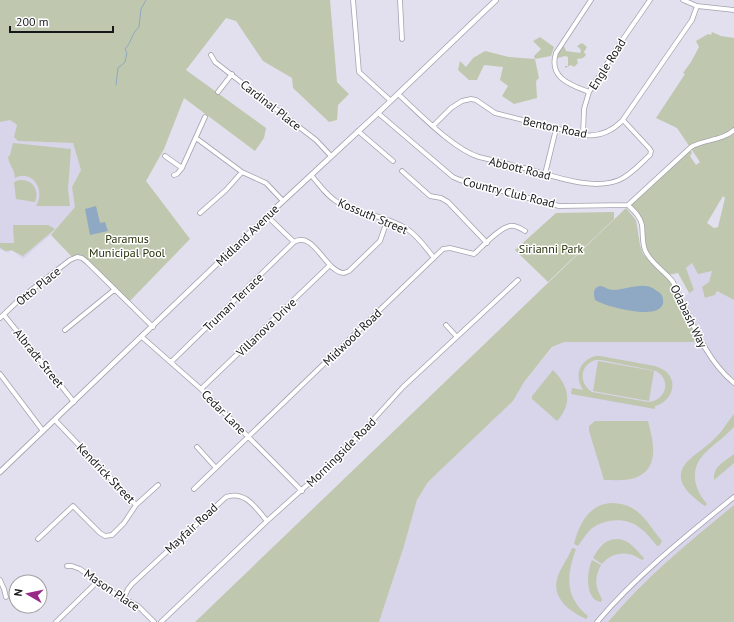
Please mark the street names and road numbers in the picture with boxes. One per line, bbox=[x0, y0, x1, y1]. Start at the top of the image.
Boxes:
street label: Engle Road bbox=[585, 36, 629, 92]
street label: Cardinal Place bbox=[238, 77, 304, 133]
street label: Benton Road bbox=[522, 113, 588, 141]
street label: Abbott Road bbox=[488, 153, 552, 183]
street label: Country Club Road bbox=[461, 173, 557, 211]
street label: Kossuth Street bbox=[336, 195, 410, 237]
street label: Midland Avenue bbox=[212, 201, 282, 269]
street label: Otto Place bbox=[13, 263, 63, 309]
street label: Truman Terrace bbox=[200, 270, 266, 334]
street label: Odabash Way bbox=[667, 282, 711, 350]
street label: Villanova Drive bbox=[232, 295, 299, 360]
street label: Midwood Road bbox=[320, 305, 384, 369]
street label: Albradt Street bbox=[11, 326, 67, 390]
street label: Cedar Lane bbox=[199, 387, 249, 437]
street label: Morningside Road bbox=[303, 414, 379, 490]
street label: Kendrick Street bbox=[74, 440, 138, 506]
street label: Mayfair Road bbox=[161, 500, 221, 556]
street label: Mason Place bbox=[81, 566, 143, 614]

